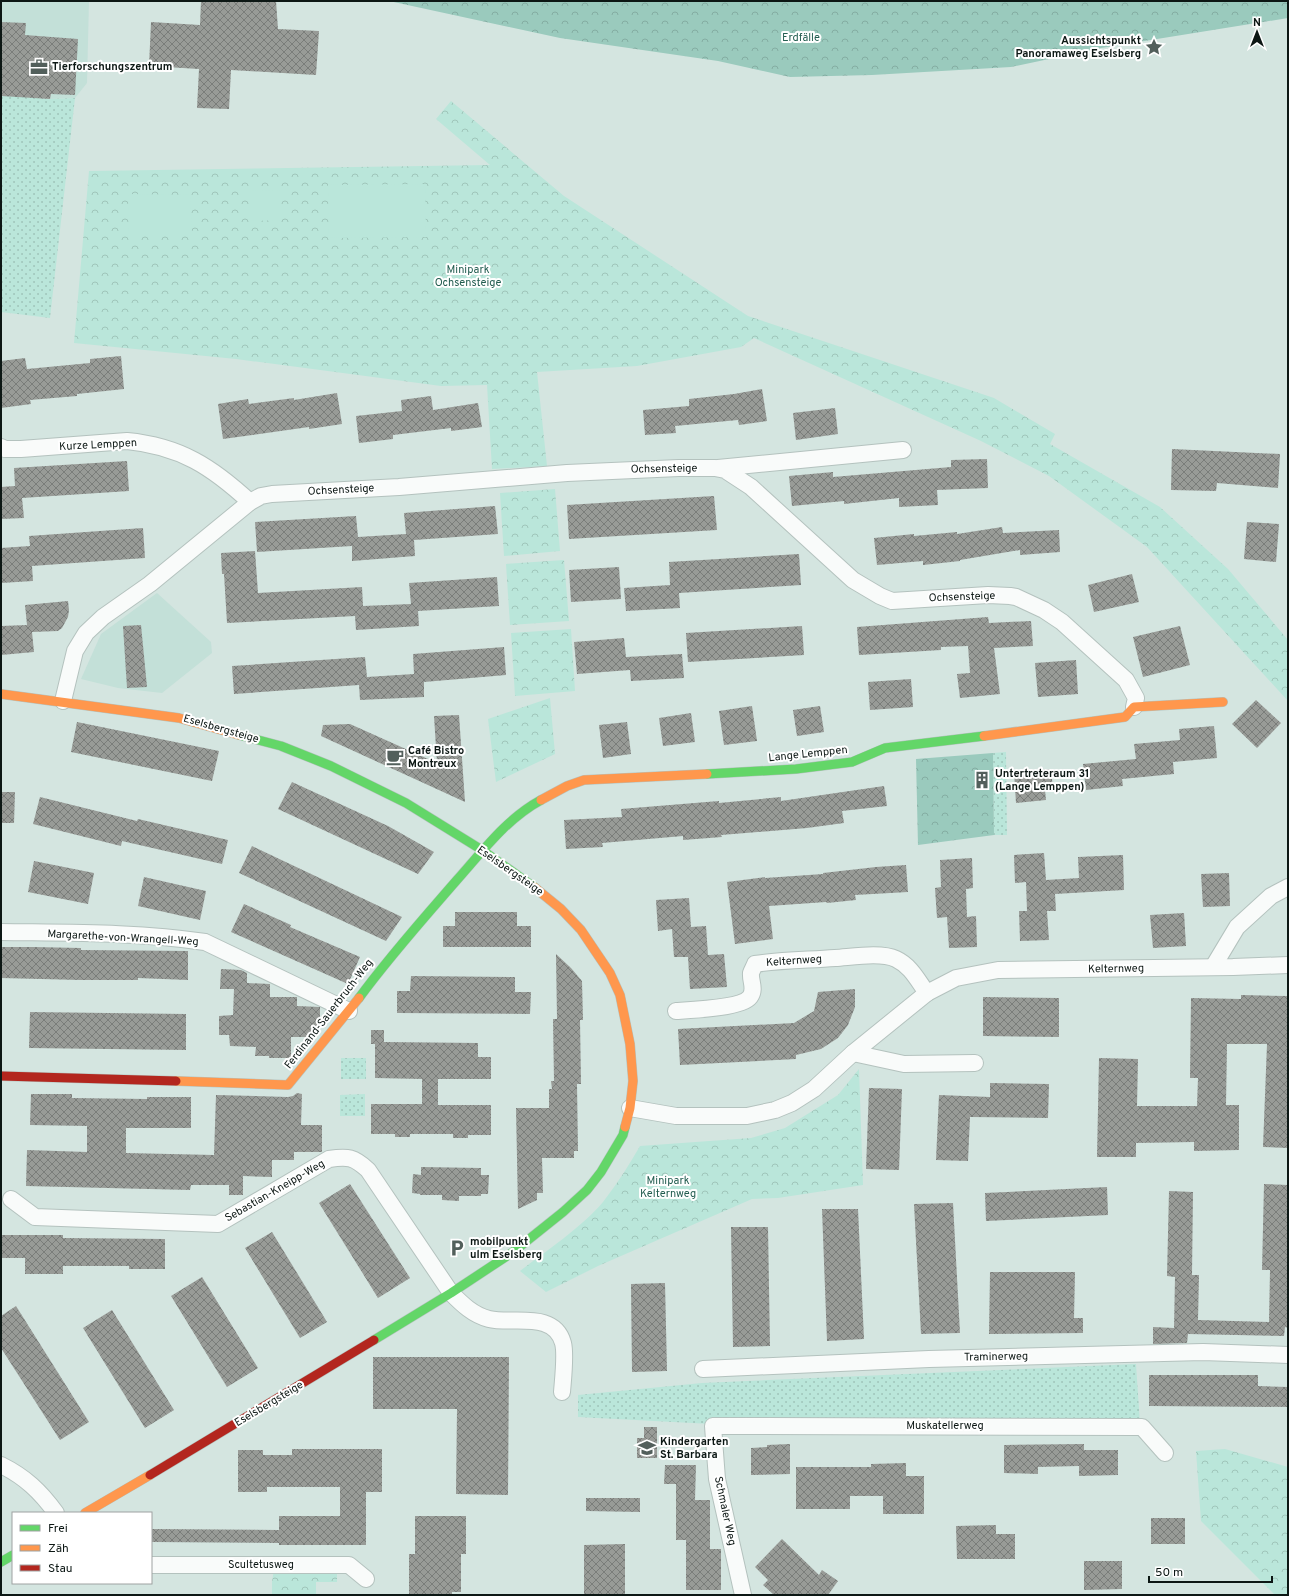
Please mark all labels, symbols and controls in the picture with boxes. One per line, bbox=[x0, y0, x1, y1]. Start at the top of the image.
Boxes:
north arrow bbox=[1237, 12, 1277, 52]
text: N bbox=[1253, 16, 1261, 30]
park label: Erdfälle bbox=[782, 31, 820, 45]
place label: Aussichtspunkt Panoramaweg Eselsberg bbox=[1015, 34, 1141, 61]
place icon: Aussichtspunkt Panoramaweg Eselsberg bbox=[1144, 37, 1164, 57]
office icon: Tierforschungszentrum bbox=[29, 57, 49, 77]
place label: Tierforschungszentrum bbox=[52, 60, 173, 74]
park label: Minipark Ochsensteige bbox=[435, 263, 501, 290]
street label: Kurze Lemppen bbox=[59, 436, 137, 454]
street label: Ochsensteige bbox=[631, 461, 698, 477]
street label: Ochsensteige bbox=[307, 481, 375, 499]
street label: Ochsensteige bbox=[928, 589, 996, 605]
street label: Eselsbergsteige bbox=[182, 712, 260, 746]
street label: Lange Lemppen bbox=[768, 743, 848, 765]
place label: Café Bistro Montreux bbox=[408, 744, 464, 771]
cafe icon: Café Bistro Montreux bbox=[385, 747, 405, 767]
place label: Untertreteraum 31 (Lange Lemppen) bbox=[995, 767, 1089, 794]
building icon: Untertreteraum 31 (Lange Lemppen) bbox=[972, 770, 992, 790]
street label: Eselsbergsteige bbox=[474, 843, 546, 899]
street label: Margarethe-von-Wrangell-Weg bbox=[47, 927, 199, 949]
street label: Kelternweg bbox=[765, 952, 823, 970]
street label: Ferdinand-Sauerbruch-Weg bbox=[282, 956, 376, 1072]
street label: Kelternweg bbox=[1088, 962, 1144, 976]
street label: Sebastian-Kneipp-Weg bbox=[223, 1157, 327, 1225]
park label: Minipark Kelternweg bbox=[640, 1174, 696, 1201]
place label: mobilpunkt ulm Eselsberg bbox=[470, 1235, 542, 1262]
parking icon: mobilpunkt ulm Eselsberg bbox=[447, 1238, 467, 1258]
street label: Traminerweg bbox=[964, 1349, 1028, 1365]
street label: Eselsbergsteige bbox=[232, 1378, 306, 1430]
street label: Muskatellerweg bbox=[906, 1419, 984, 1433]
place label: Kindergarten St. Barbara bbox=[660, 1435, 728, 1462]
school or university icon: Kindergarten St. Barbara bbox=[637, 1438, 657, 1458]
street label: Schmaler Weg bbox=[711, 1475, 739, 1547]
legend bbox=[12, 1512, 152, 1584]
text: Frei bbox=[48, 1521, 68, 1537]
text: Zäh bbox=[48, 1541, 69, 1557]
street label: Scultetusweg bbox=[228, 1558, 294, 1572]
scale bar bbox=[1149, 1558, 1272, 1584]
text: Stau bbox=[48, 1561, 73, 1577]
text: 50 m bbox=[1155, 1565, 1183, 1581]

